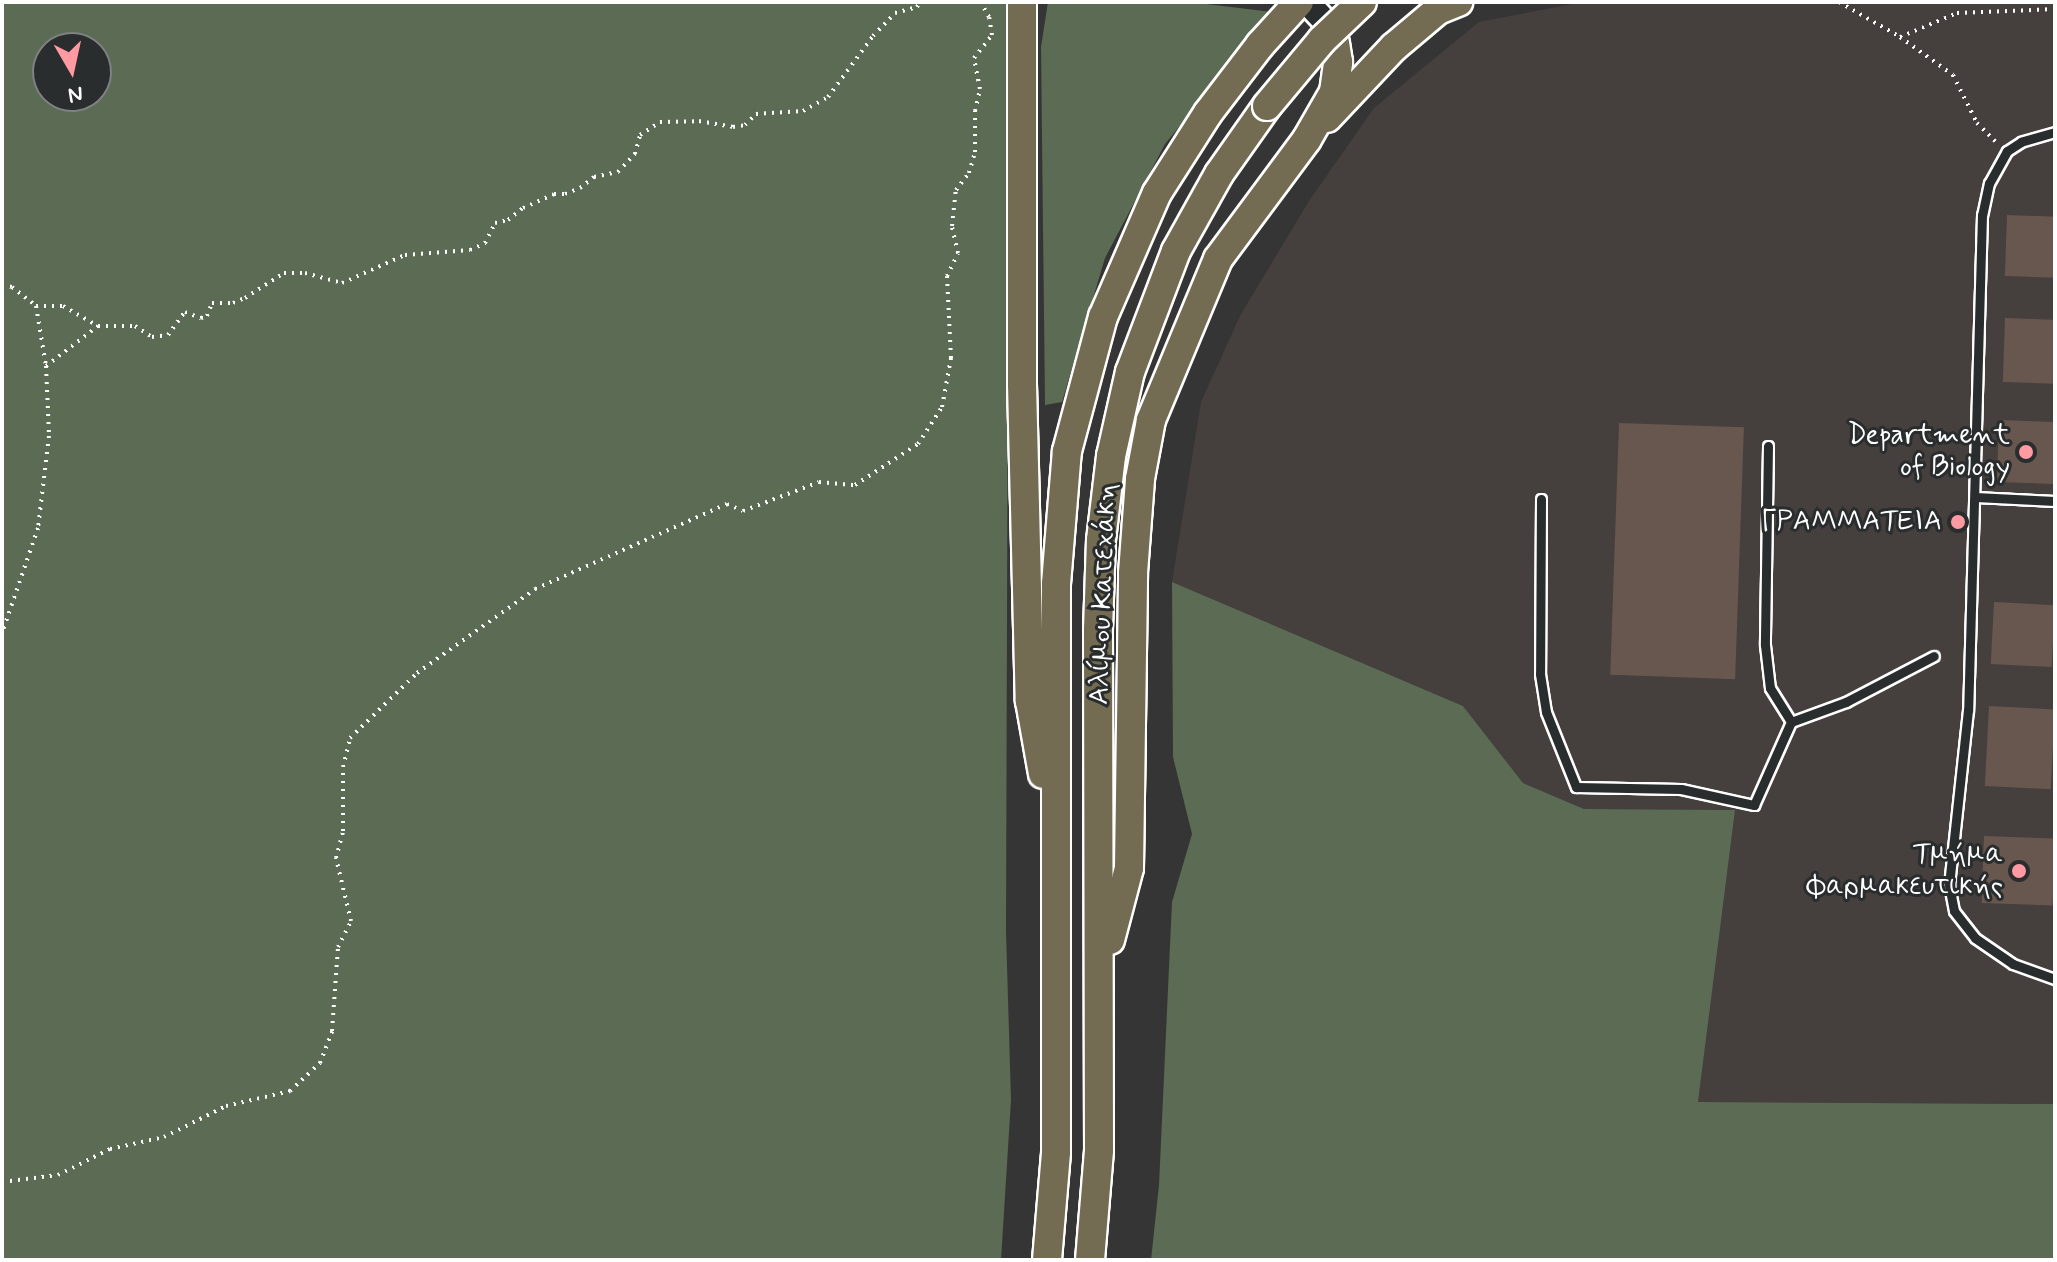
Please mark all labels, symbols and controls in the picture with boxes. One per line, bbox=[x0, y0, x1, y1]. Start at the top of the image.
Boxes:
north arrow bbox=[32, 32, 112, 112]
text: N bbox=[66, 79, 85, 109]
place label: Department of Biology bbox=[1847, 419, 2010, 485]
marker: Department of Biology bbox=[2017, 443, 2035, 461]
street label: Αλίμου Κατεχάκη bbox=[1083, 483, 1125, 705]
place label: ΓΡΑΜΜΑΤΕΙΑ bbox=[1761, 505, 1942, 539]
marker: ΓΡΑΜΜΑΤΕΙΑ bbox=[1949, 513, 1967, 531]
place label: Τμήμα Φαρμακευτικής bbox=[1807, 838, 2003, 904]
marker: Τμήμα Φαρμακευτικής bbox=[2010, 862, 2028, 880]

